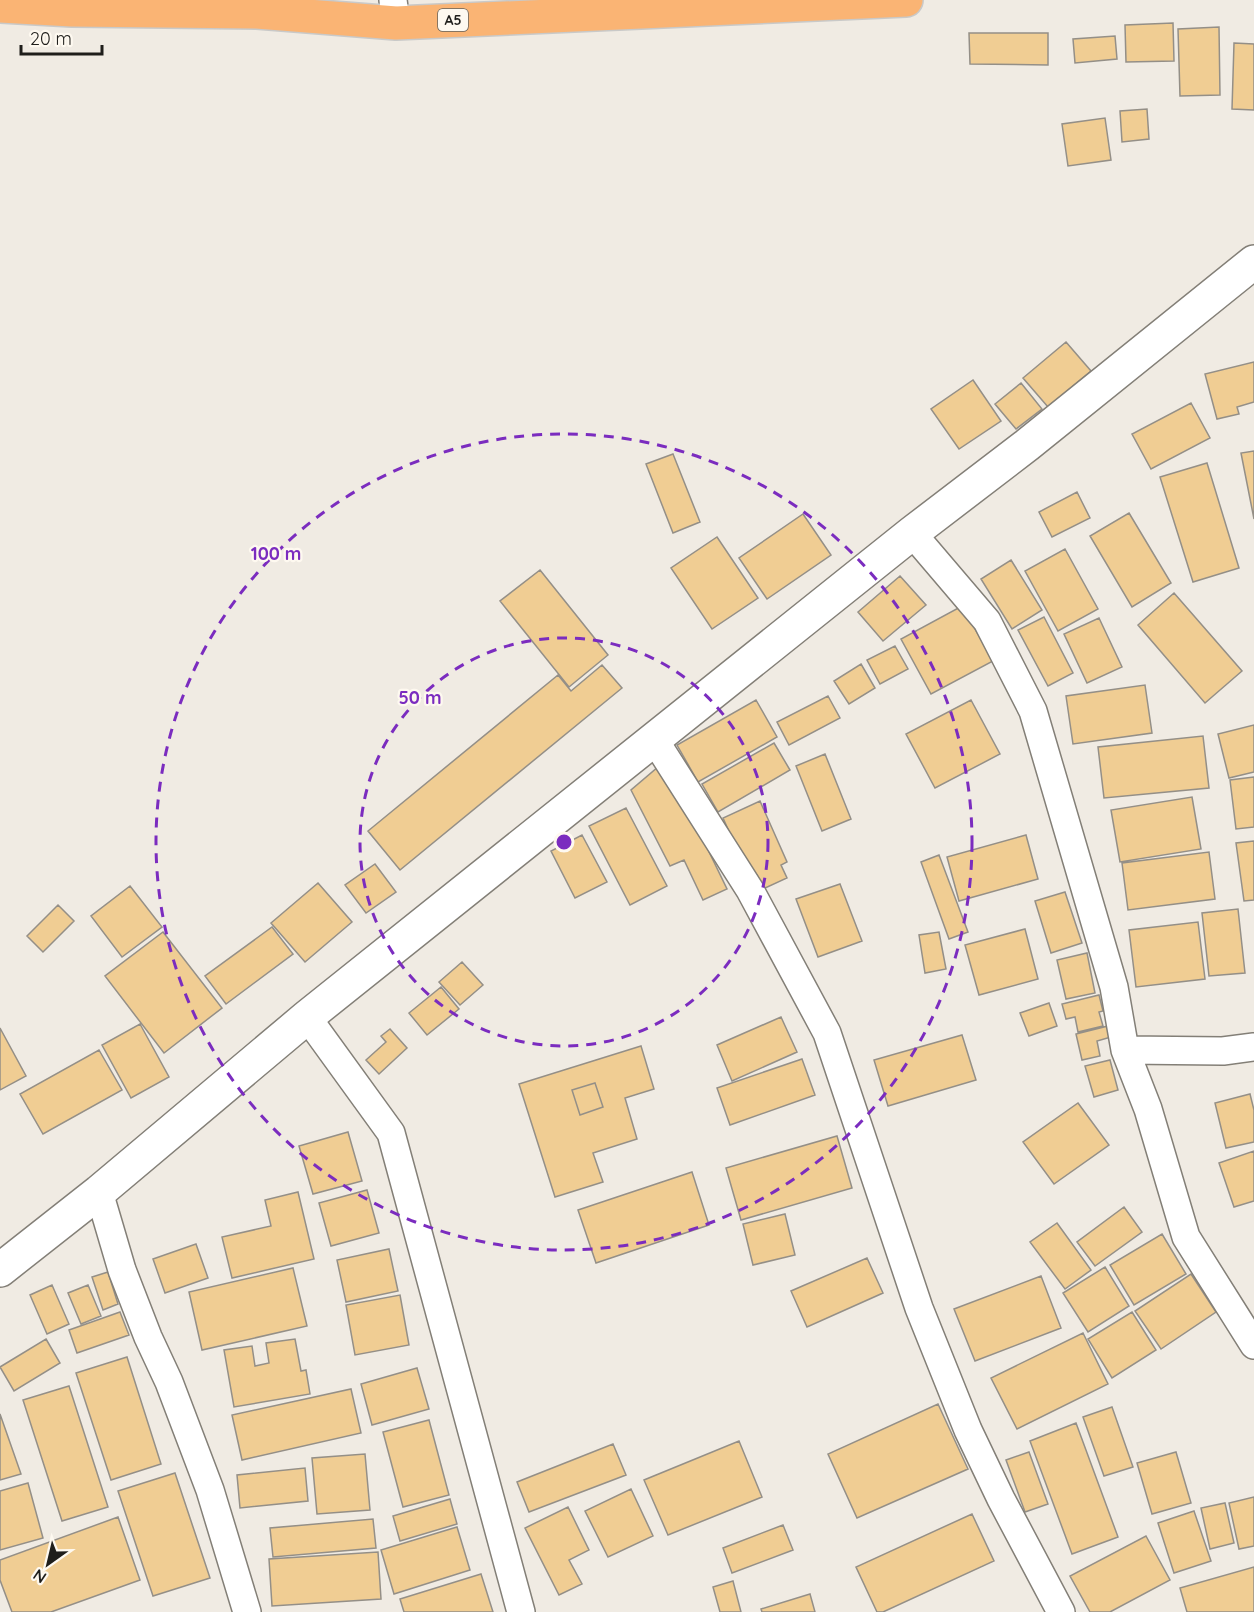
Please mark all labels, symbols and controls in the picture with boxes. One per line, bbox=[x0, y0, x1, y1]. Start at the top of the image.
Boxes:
road number: A5 bbox=[438, 9, 468, 31]
scale bar bbox=[21, 18, 102, 56]
text: 20 m bbox=[30, 27, 72, 50]
text: 100 m bbox=[251, 542, 301, 565]
text: 50 m bbox=[398, 686, 442, 709]
centre of rings bbox=[554, 832, 574, 852]
north arrow bbox=[18, 1534, 78, 1594]
text: N bbox=[29, 1565, 50, 1588]

